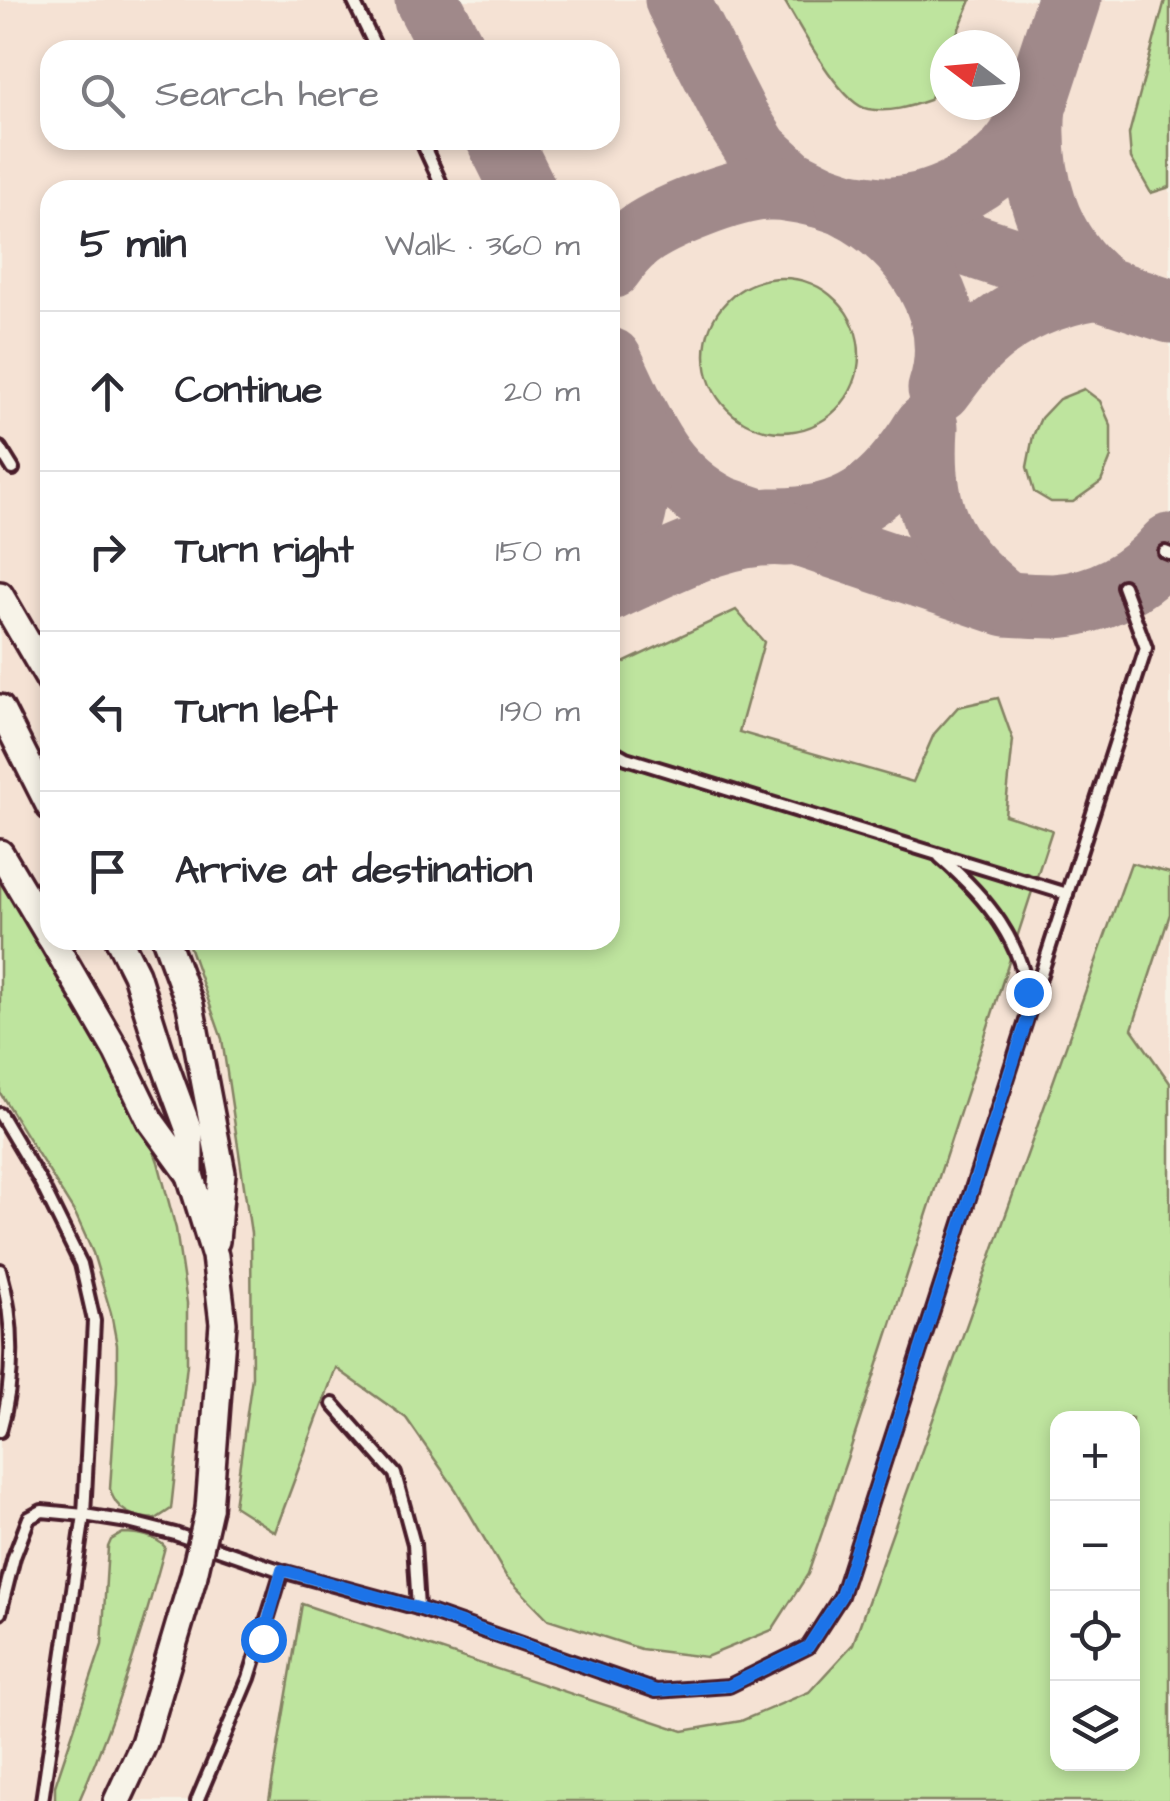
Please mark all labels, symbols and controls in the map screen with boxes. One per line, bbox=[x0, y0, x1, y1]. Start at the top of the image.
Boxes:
north arrow bbox=[930, 30, 1020, 120]
search box bbox=[40, 40, 620, 150]
icon: search bbox=[75, 68, 130, 123]
text: Search here bbox=[155, 69, 379, 121]
text: 5 min bbox=[80, 216, 187, 274]
text: Walk · 360 m bbox=[385, 223, 580, 268]
icon: ahead bbox=[80, 364, 135, 419]
text: Continue bbox=[175, 365, 322, 417]
text: 20 m bbox=[504, 369, 580, 414]
icon: right bbox=[80, 524, 135, 579]
text: Turn right bbox=[175, 525, 354, 577]
text: 150 m bbox=[495, 529, 580, 574]
icon: left bbox=[80, 684, 135, 739]
text: Turn left bbox=[175, 685, 338, 737]
text: 190 m bbox=[500, 689, 580, 734]
icon: arrive bbox=[80, 844, 135, 899]
text: Arrive at destination bbox=[175, 845, 532, 897]
route end bbox=[1006, 970, 1052, 1016]
map controls bbox=[1050, 1411, 1140, 1771]
button: + bbox=[1050, 1411, 1140, 1501]
button: − bbox=[1050, 1501, 1140, 1591]
button: locate bbox=[1050, 1591, 1140, 1681]
route start bbox=[241, 1617, 287, 1663]
button: layers bbox=[1050, 1681, 1140, 1771]

